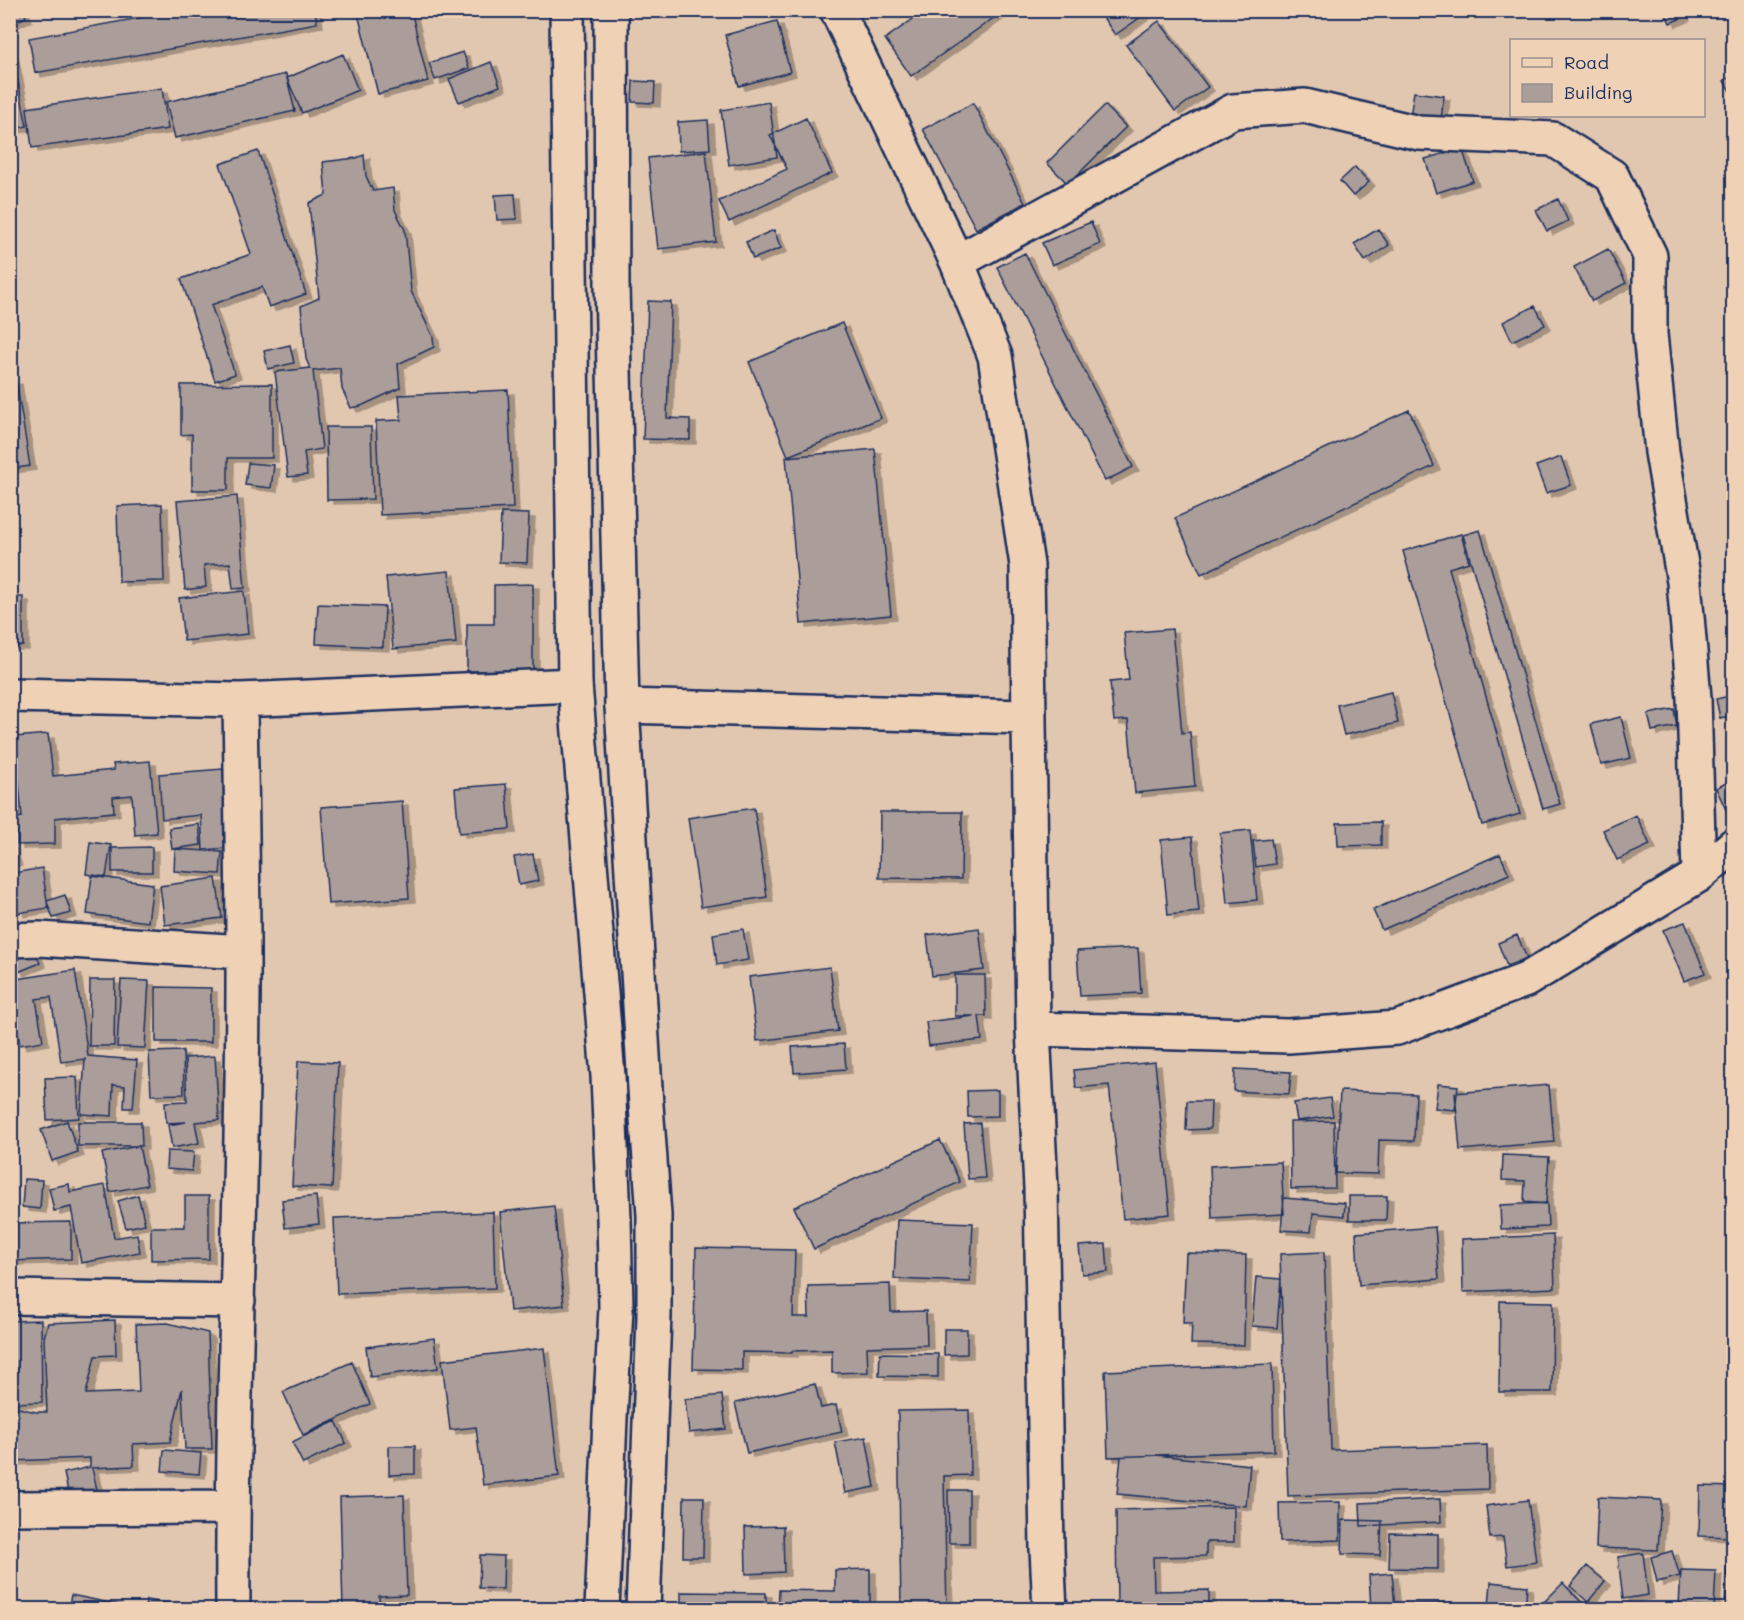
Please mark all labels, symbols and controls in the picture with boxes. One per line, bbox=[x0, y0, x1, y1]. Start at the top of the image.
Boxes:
legend bbox=[1510, 39, 1705, 117]
text: Road bbox=[1564, 50, 1609, 74]
text: Building bbox=[1564, 80, 1632, 104]

